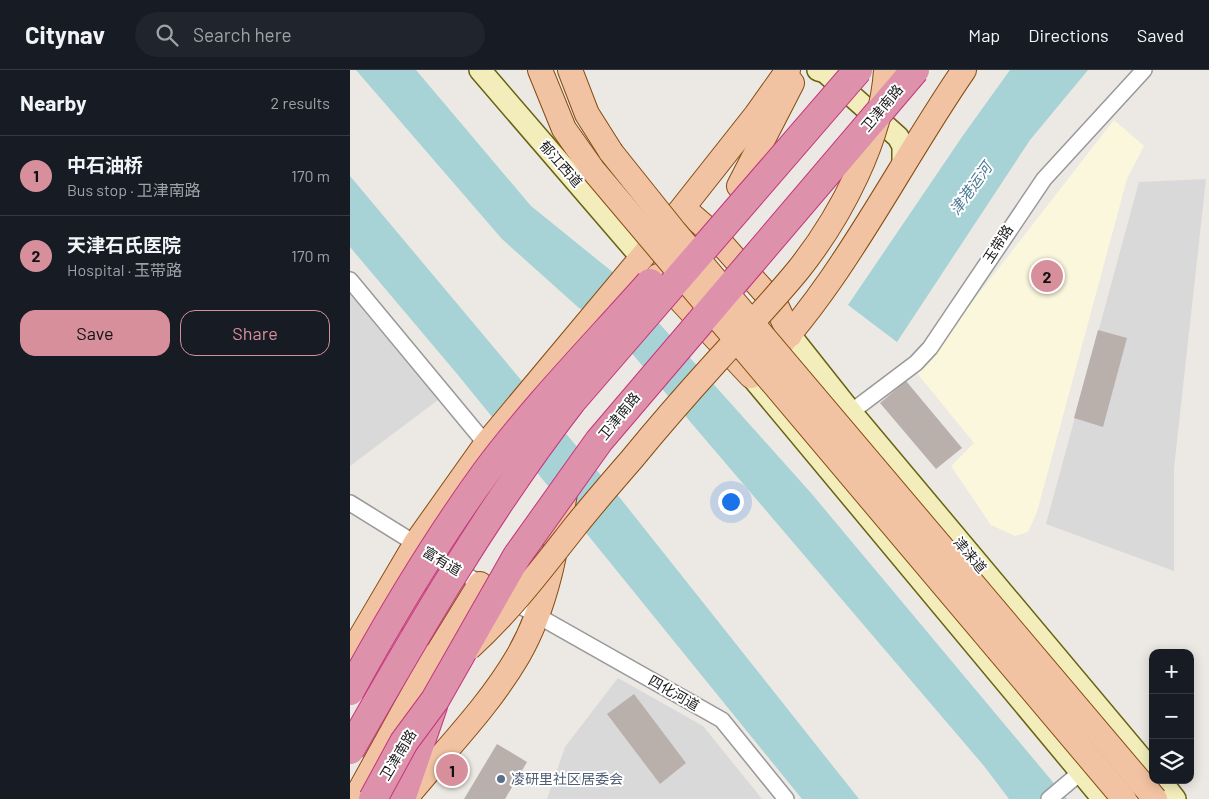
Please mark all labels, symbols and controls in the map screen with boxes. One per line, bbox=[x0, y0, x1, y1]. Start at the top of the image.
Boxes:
search box bbox=[135, 12, 485, 57]
text: Citynav bbox=[25, 20, 105, 49]
icon: search bbox=[153, 21, 181, 49]
text: Search here bbox=[193, 23, 292, 46]
text: Map bbox=[968, 24, 1000, 46]
text: Directions bbox=[1028, 24, 1109, 46]
text: Saved bbox=[1137, 24, 1184, 46]
street label: 卫津南路 bbox=[857, 81, 906, 135]
text: Nearby bbox=[20, 90, 86, 115]
text: 2 results bbox=[271, 93, 330, 112]
street label: 郁江西道 bbox=[537, 137, 586, 190]
text: 中石油桥 bbox=[67, 153, 143, 176]
water label: 津港运河 bbox=[945, 156, 997, 218]
text: 1 bbox=[33, 166, 39, 185]
text: 170 m bbox=[291, 166, 330, 185]
text: Bus stop · 卫津南路 bbox=[67, 180, 201, 199]
street label: 玉带路 bbox=[979, 221, 1016, 266]
text: 天津石氏医院 bbox=[67, 233, 181, 256]
text: 2 bbox=[32, 246, 40, 265]
text: 170 m bbox=[291, 246, 330, 265]
pin: 2 bbox=[1031, 257, 1063, 295]
text: Hospital · 玉带路 bbox=[67, 260, 182, 279]
button: Save bbox=[20, 310, 170, 356]
button: Share bbox=[180, 310, 330, 356]
street label: 卫津南路 bbox=[594, 389, 643, 443]
your location bbox=[718, 489, 744, 515]
street label: 津涞道 bbox=[950, 533, 990, 576]
street label: 富有道 bbox=[420, 542, 465, 579]
map controls bbox=[1149, 649, 1194, 784]
button: + bbox=[1149, 649, 1194, 694]
street label: 四化河道 bbox=[646, 671, 703, 714]
button: − bbox=[1149, 694, 1194, 739]
street label: 卫津南路 bbox=[376, 726, 419, 783]
button: layers bbox=[1149, 739, 1194, 784]
pin: 1 bbox=[436, 751, 468, 789]
place label: 凌研里社区居委会 bbox=[511, 770, 623, 787]
marker: 凌研里社区居委会 bbox=[495, 773, 507, 785]

